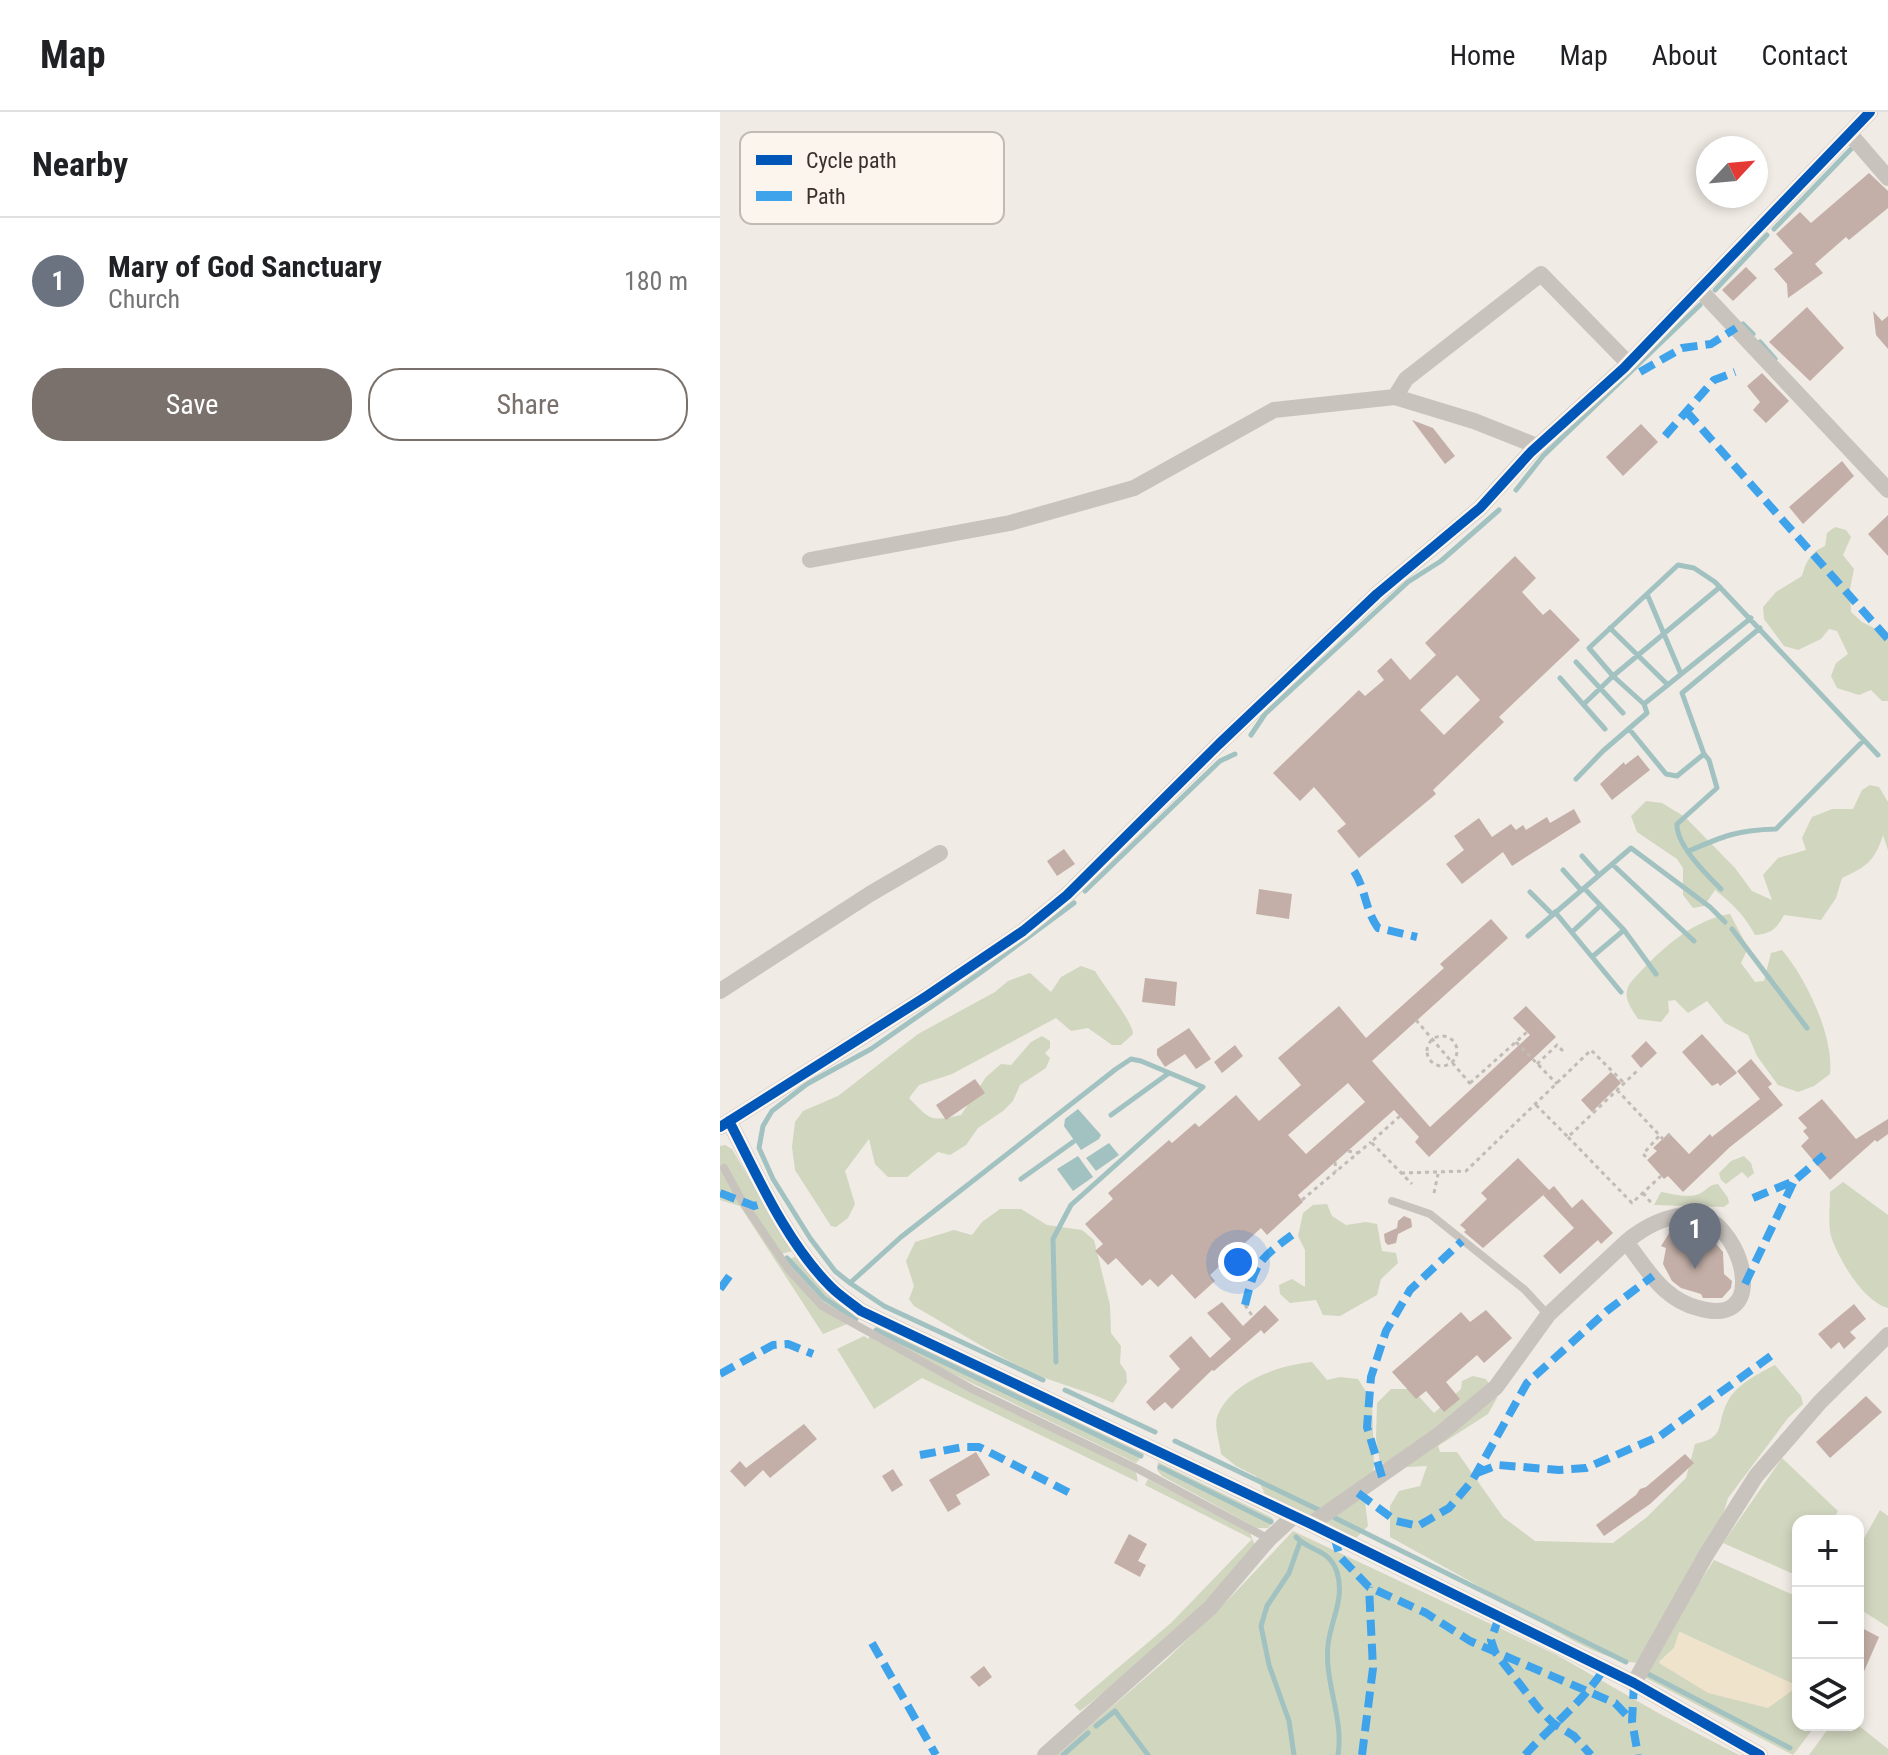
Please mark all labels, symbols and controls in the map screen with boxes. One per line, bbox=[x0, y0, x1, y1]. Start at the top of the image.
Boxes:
text: Map bbox=[40, 33, 106, 77]
text: Home bbox=[1450, 39, 1515, 72]
text: Map bbox=[1559, 39, 1608, 72]
text: About bbox=[1652, 39, 1718, 72]
text: Contact bbox=[1762, 39, 1848, 72]
legend bbox=[740, 132, 1004, 224]
north arrow bbox=[1696, 136, 1768, 208]
text: Nearby bbox=[32, 144, 128, 184]
text: Cycle path bbox=[806, 148, 897, 173]
text: Path bbox=[806, 184, 846, 209]
text: Mary of God Sanctuary bbox=[108, 249, 382, 284]
text: 1 bbox=[51, 266, 65, 296]
text: 180 m bbox=[624, 266, 688, 296]
text: Church bbox=[108, 284, 180, 314]
button: Save bbox=[32, 368, 352, 441]
button: Share bbox=[368, 368, 688, 441]
pin: 1 bbox=[1669, 1203, 1721, 1269]
your location bbox=[1218, 1242, 1258, 1282]
map controls bbox=[1792, 1515, 1864, 1731]
button: + bbox=[1792, 1515, 1864, 1587]
button: − bbox=[1792, 1587, 1864, 1659]
button: layers bbox=[1792, 1659, 1864, 1731]

